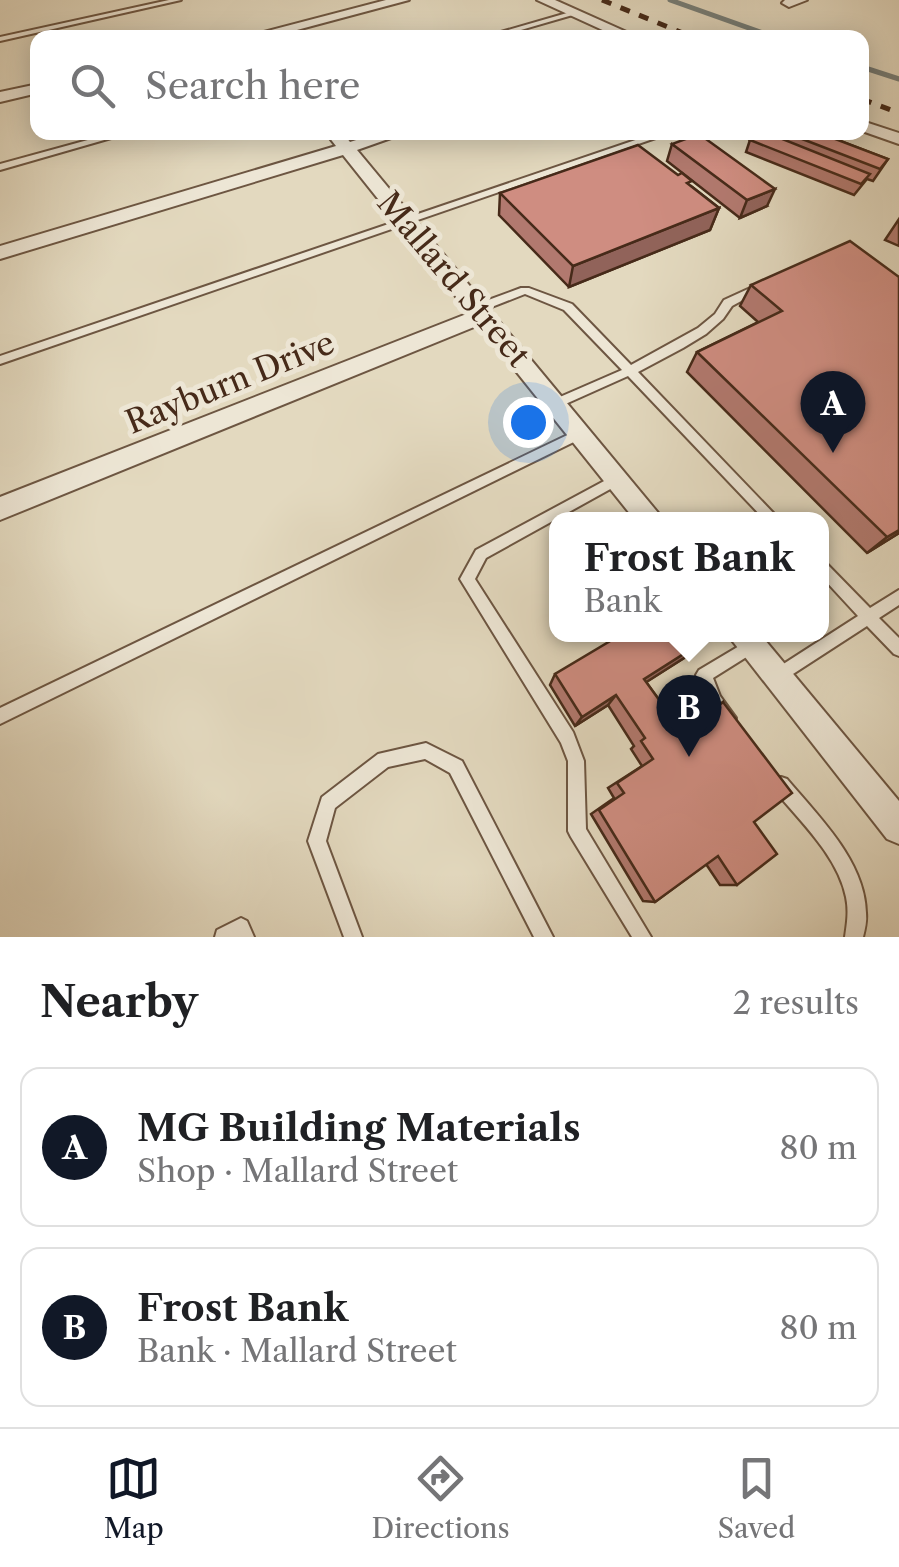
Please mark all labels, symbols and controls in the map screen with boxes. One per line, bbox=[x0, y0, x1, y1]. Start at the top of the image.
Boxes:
search box bbox=[30, 30, 869, 140]
icon: search bbox=[65, 58, 120, 113]
text: Search here bbox=[145, 62, 360, 109]
street label: Mallard Street bbox=[369, 184, 539, 375]
street label: Rayburn Drive bbox=[120, 322, 340, 442]
pin: A bbox=[800, 370, 866, 453]
your location bbox=[503, 397, 554, 448]
popup bbox=[549, 512, 829, 642]
text: Frost Bank bbox=[583, 534, 795, 581]
text: Bank bbox=[583, 581, 661, 620]
pin: B bbox=[656, 674, 722, 757]
text: Nearby bbox=[40, 976, 198, 1028]
text: 2 results bbox=[733, 983, 859, 1022]
text: MG Building Materials bbox=[137, 1104, 581, 1151]
text: A bbox=[62, 1128, 87, 1167]
text: 80 m bbox=[779, 1128, 857, 1167]
text: Shop · Mallard Street bbox=[137, 1151, 458, 1190]
text: Frost Bank bbox=[137, 1284, 348, 1331]
text: B bbox=[63, 1308, 86, 1347]
text: 80 m bbox=[779, 1308, 857, 1347]
text: Bank · Mallard Street bbox=[137, 1331, 457, 1370]
tab: Map bbox=[104, 1451, 164, 1545]
tab: Directions bbox=[371, 1451, 510, 1545]
tab: Saved bbox=[717, 1451, 795, 1545]

